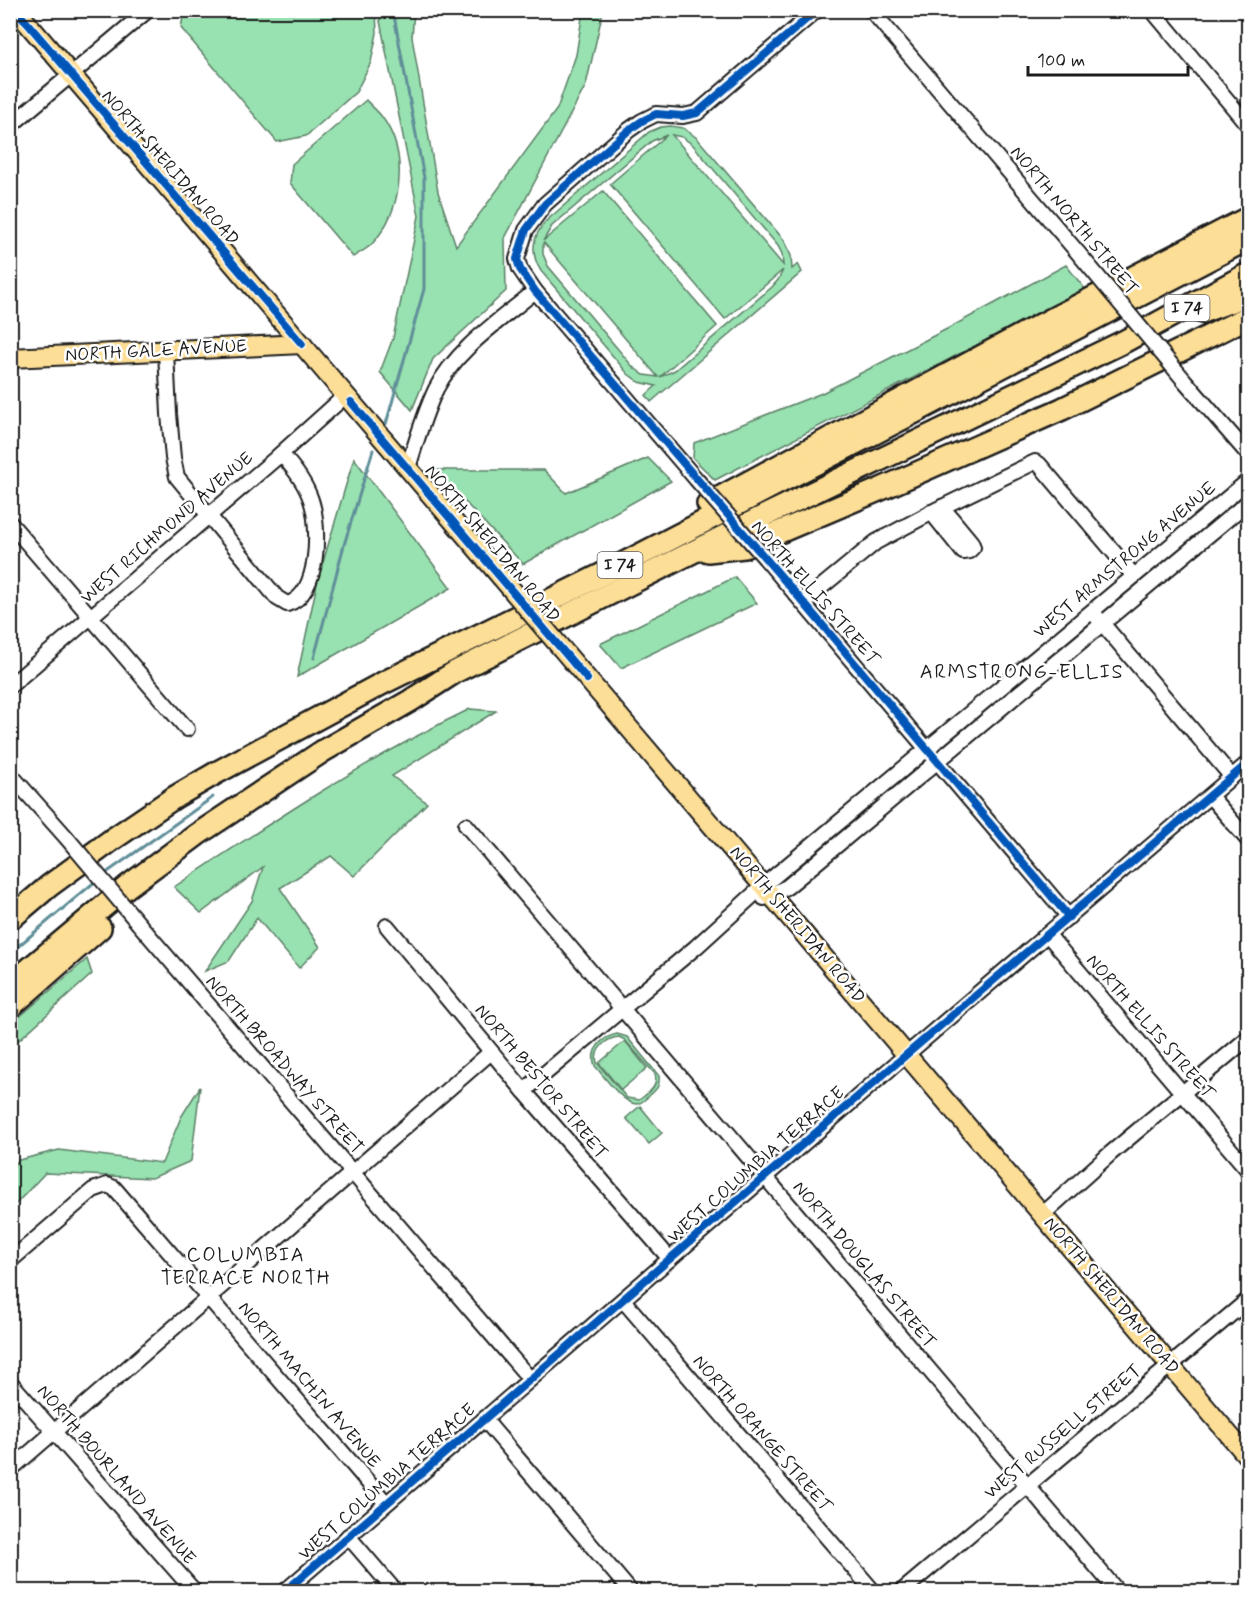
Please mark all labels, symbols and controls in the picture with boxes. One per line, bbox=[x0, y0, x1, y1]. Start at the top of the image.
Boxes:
scale bar bbox=[1028, 39, 1188, 77]
text: 100 m bbox=[1037, 49, 1085, 73]
street label: NORTH SHERIDAN ROAD bbox=[96, 85, 244, 251]
street label: NORTH NORTH STREET bbox=[1004, 141, 1144, 301]
road number: I 74 bbox=[1164, 295, 1210, 321]
street label: NORTH GALE AVENUE bbox=[65, 334, 247, 368]
street label: WEST RICHMOND AVENUE bbox=[76, 446, 258, 610]
street label: NORTH SHERIDAN ROAD bbox=[419, 460, 565, 628]
street label: WEST ARMSTRONG AVENUE bbox=[1028, 476, 1222, 644]
street label: NORTH ELLIS STREET bbox=[745, 515, 885, 671]
road number: I 74 bbox=[598, 552, 642, 578]
district label: ARMSTRONG-ELLIS bbox=[920, 659, 1124, 686]
street label: NORTH SHERIDAN ROAD bbox=[724, 841, 870, 1009]
street label: NORTH ELLIS STREET bbox=[1080, 949, 1220, 1105]
street label: NORTH BROADWAY STREET bbox=[200, 971, 368, 1159]
street label: NORTH BESTOR STREET bbox=[469, 999, 613, 1165]
street label: WEST COLUMBIA TERRACE bbox=[662, 1081, 850, 1249]
street label: NORTH DOUGLAS STREET bbox=[787, 1176, 941, 1354]
street label: NORTH SHERIDAN ROAD bbox=[1038, 1212, 1184, 1380]
district label: COLUMBIA TERRACE NORTH bbox=[161, 1242, 331, 1292]
street label: NORTH MACHIN AVENUE bbox=[232, 1297, 386, 1473]
street label: NORTH ORANGE STREET bbox=[687, 1350, 838, 1518]
street label: WEST RUSSELL STREET bbox=[979, 1359, 1147, 1505]
street label: NORTH BOURLAND AVENUE bbox=[31, 1380, 201, 1570]
street label: WEST COLUMBIA TERRACE bbox=[293, 1398, 481, 1566]

